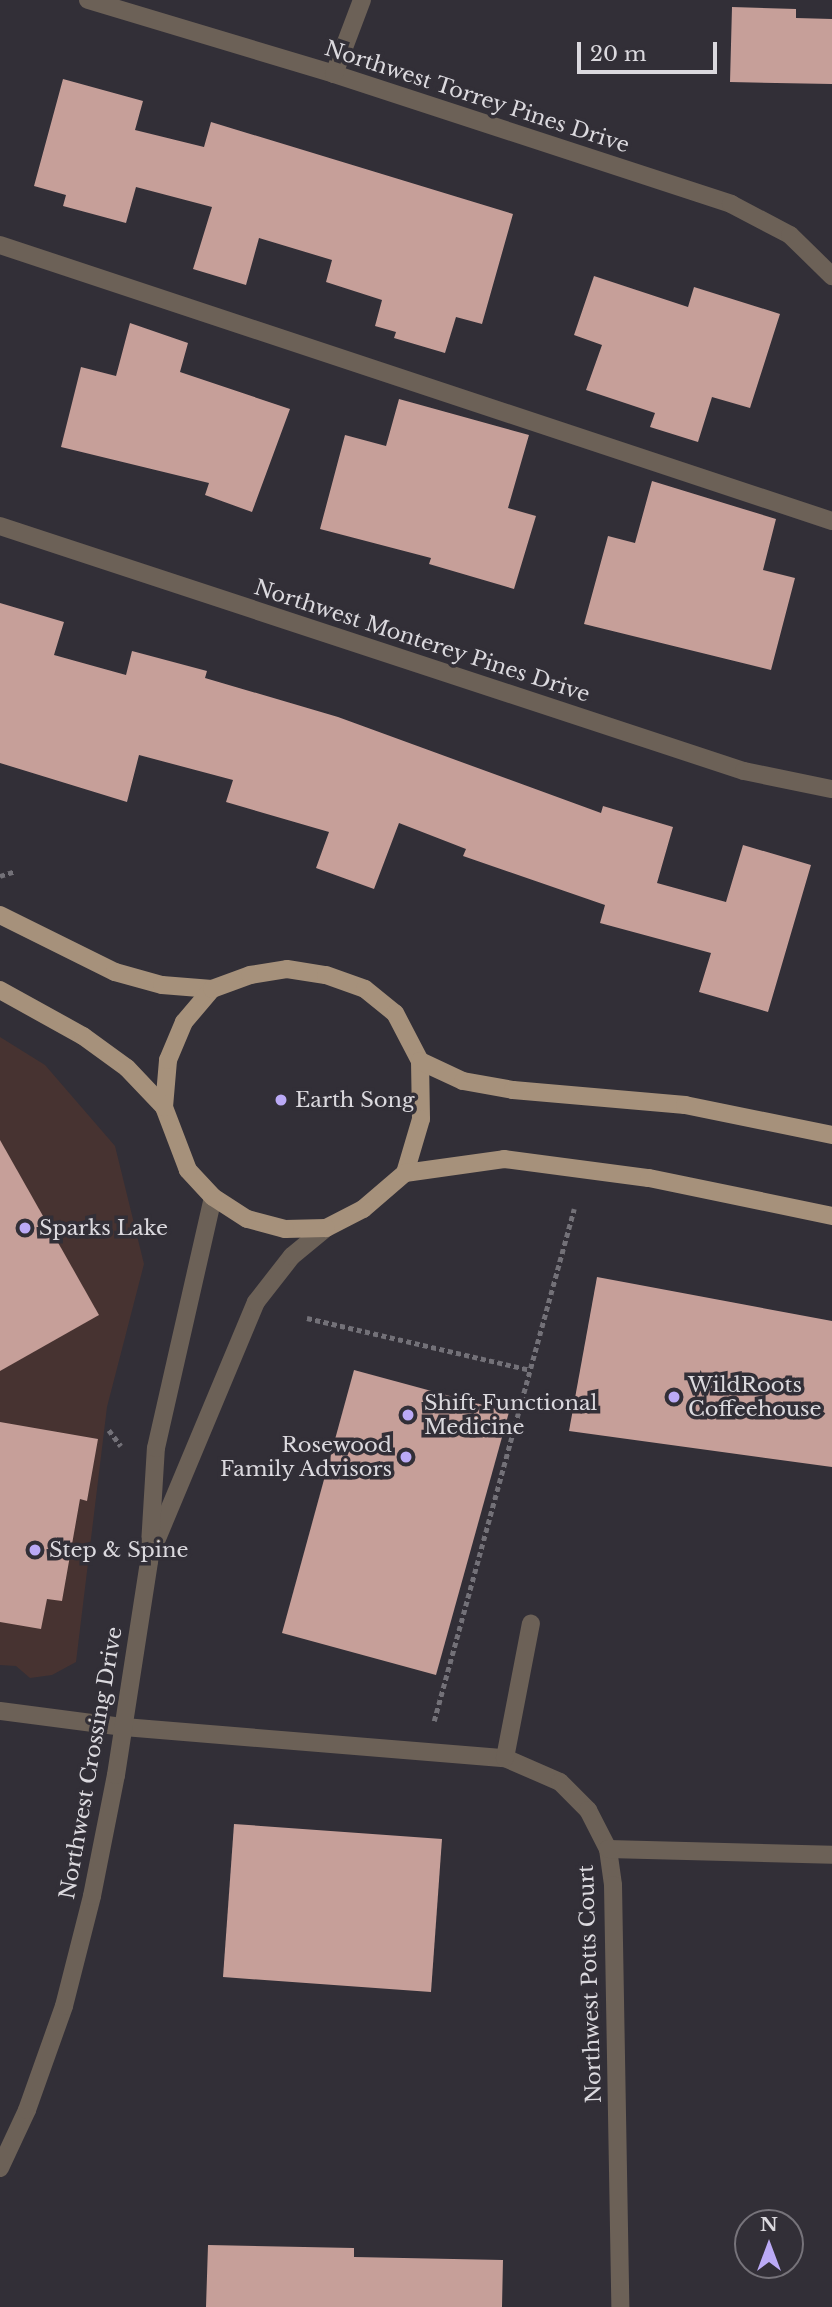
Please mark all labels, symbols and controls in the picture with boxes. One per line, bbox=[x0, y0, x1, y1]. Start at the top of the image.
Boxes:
scale bar bbox=[580, 28, 720, 72]
street label: Northwest Torrey Pines Drive bbox=[321, 36, 633, 158]
text: 20 m bbox=[590, 41, 647, 67]
street label: Northwest Monterey Pines Drive bbox=[251, 575, 593, 707]
place label: Earth Song bbox=[295, 1087, 415, 1113]
marker: Earth Song bbox=[273, 1092, 289, 1108]
place label: Sparks Lake bbox=[39, 1215, 168, 1241]
marker: Sparks Lake bbox=[17, 1220, 33, 1236]
place label: WildRoots Coffeehouse bbox=[688, 1372, 822, 1422]
marker: WildRoots Coffeehouse bbox=[666, 1389, 682, 1405]
place label: Shift Functional Medicine bbox=[424, 1390, 597, 1440]
marker: Shift Functional Medicine bbox=[398, 1405, 418, 1425]
place label: Rosewood Family Advisors bbox=[218, 1432, 392, 1482]
marker: Rosewood Family Advisors bbox=[398, 1449, 414, 1465]
place label: Step & Spine bbox=[49, 1537, 189, 1563]
marker: Step & Spine bbox=[27, 1542, 43, 1558]
street label: Northwest Crossing Drive bbox=[55, 1625, 127, 1901]
street label: Northwest Potts Court bbox=[573, 1864, 607, 2104]
north arrow bbox=[734, 2209, 804, 2279]
text: N bbox=[760, 2213, 778, 2236]

